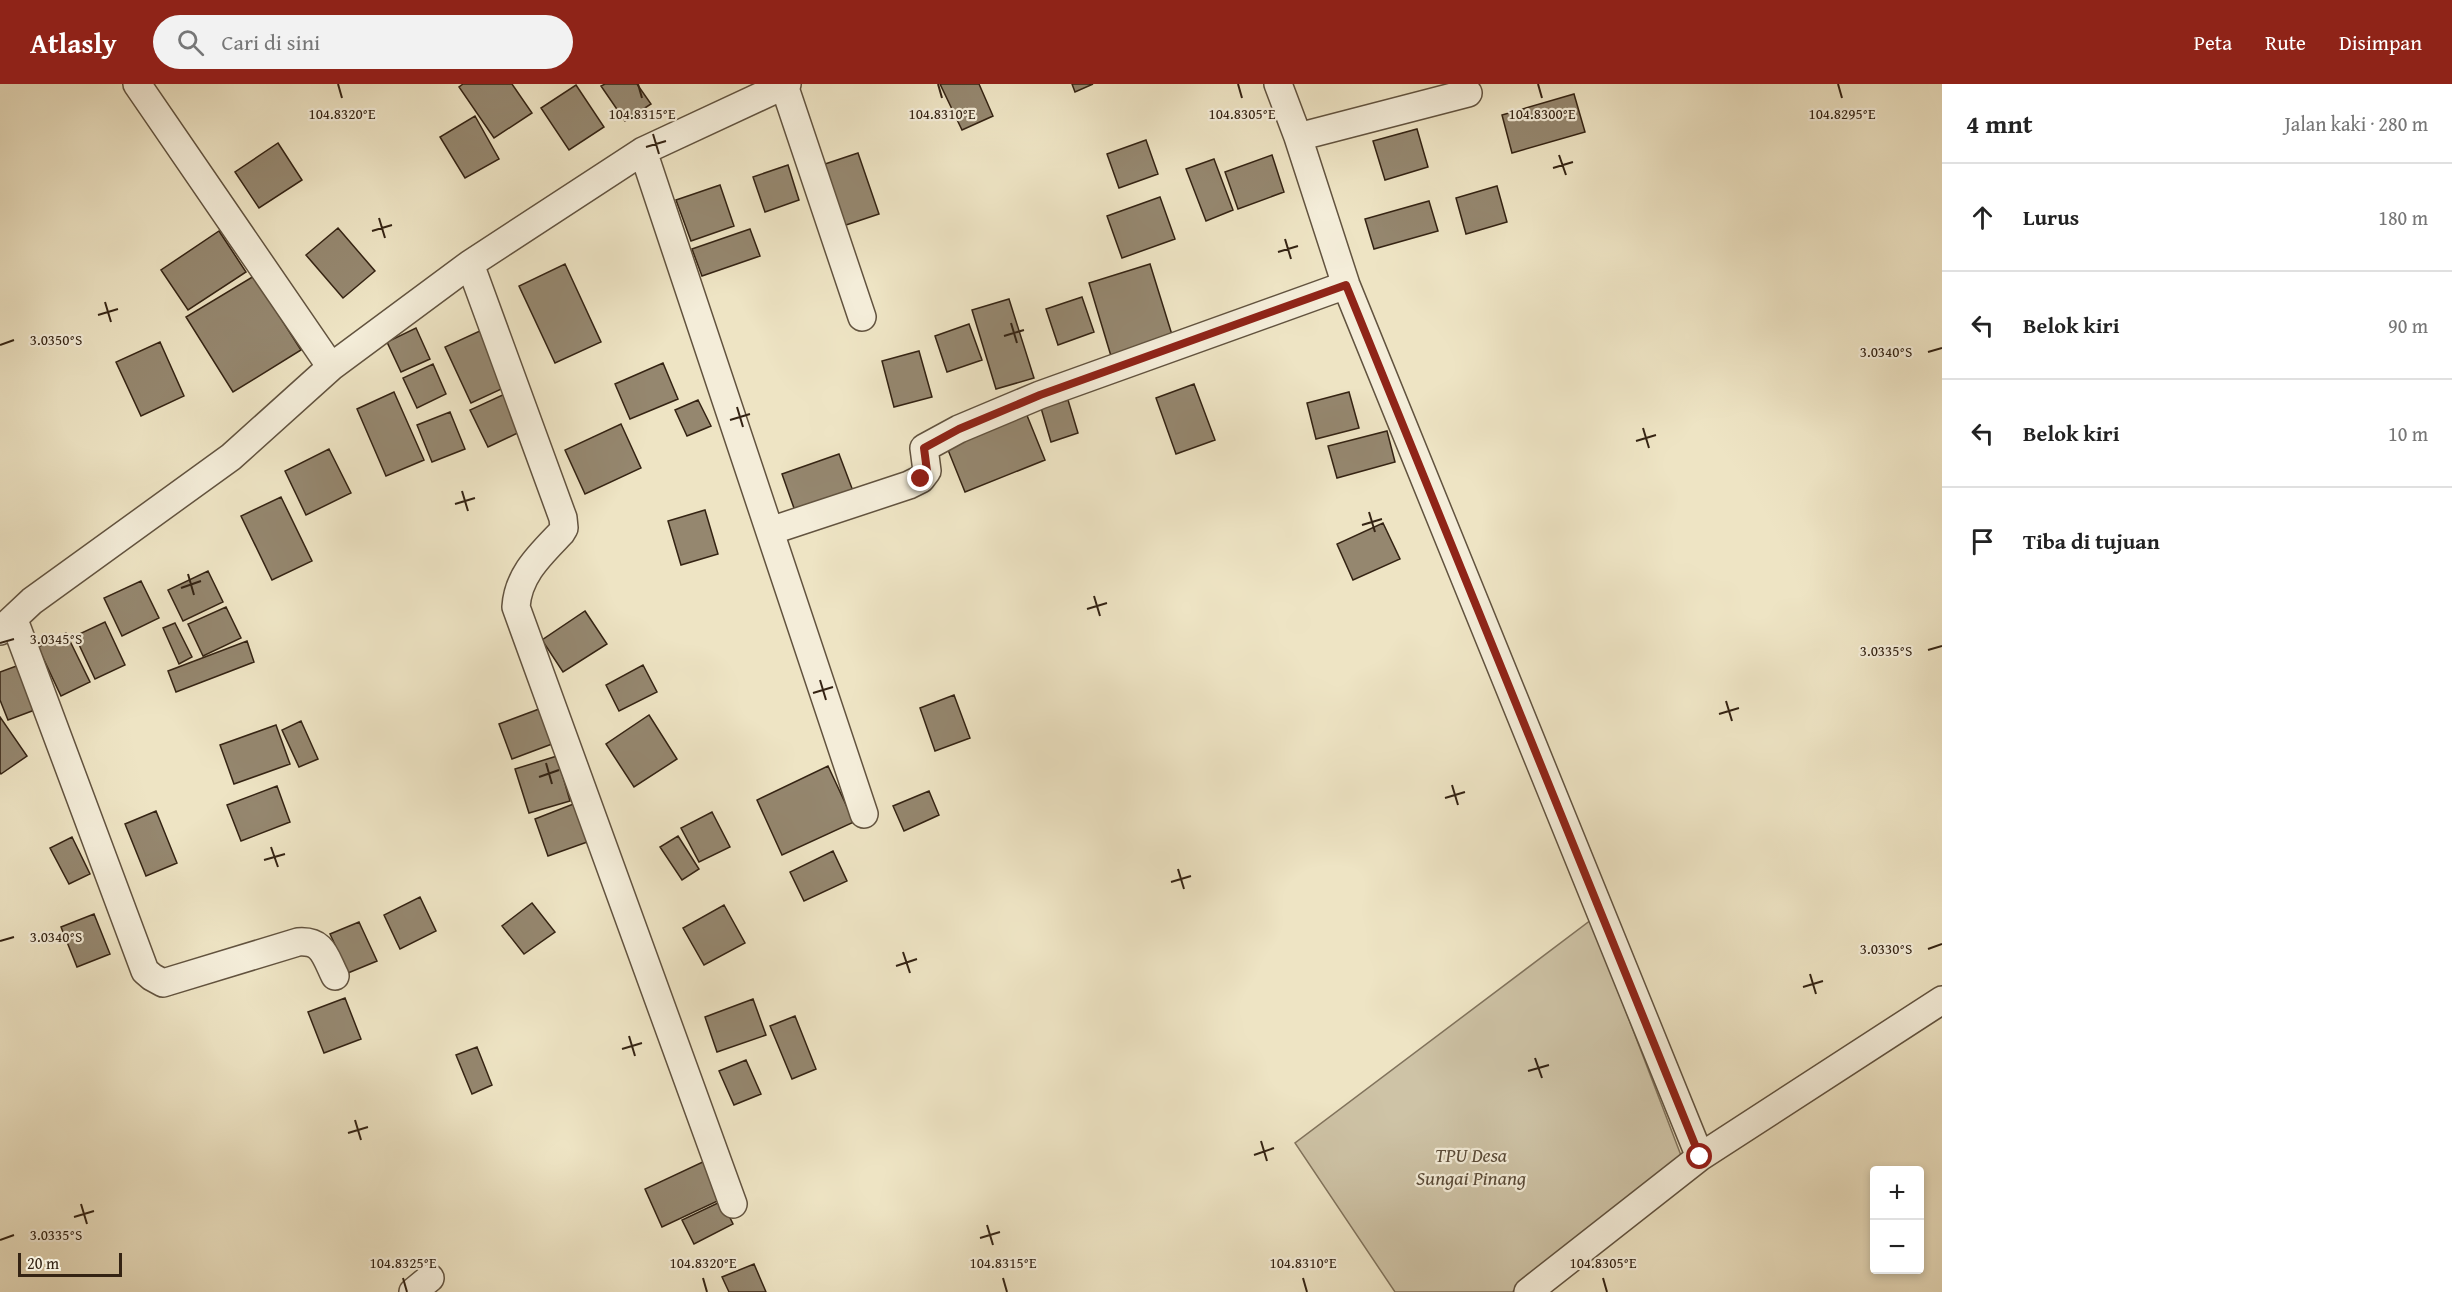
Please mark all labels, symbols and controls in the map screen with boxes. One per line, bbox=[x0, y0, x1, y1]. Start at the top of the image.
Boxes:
search box bbox=[153, 15, 573, 69]
text: Atlasly bbox=[30, 22, 117, 63]
icon: search bbox=[174, 26, 207, 59]
text: Cari di sini bbox=[222, 26, 320, 58]
text: Peta bbox=[2194, 27, 2232, 58]
text: Rute bbox=[2265, 27, 2306, 58]
text: Disimpan bbox=[2339, 27, 2422, 58]
text: 104.8320°E bbox=[308, 103, 376, 124]
text: 104.8315°E bbox=[608, 103, 676, 124]
text: 104.8310°E bbox=[908, 103, 976, 124]
text: 104.8305°E bbox=[1208, 103, 1276, 124]
text: 104.8300°E bbox=[1508, 103, 1576, 124]
text: 104.8295°E bbox=[1808, 103, 1876, 124]
text: 4 mnt bbox=[1966, 104, 2033, 143]
text: Jalan kaki · 280 m bbox=[2284, 109, 2428, 138]
icon: ahead bbox=[1966, 201, 1999, 234]
text: Lurus bbox=[2023, 201, 2079, 233]
text: 180 m bbox=[2378, 203, 2428, 232]
icon: left bbox=[1966, 309, 1999, 342]
text: Belok kiri bbox=[2023, 309, 2120, 341]
text: 90 m bbox=[2388, 311, 2428, 340]
text: 3.0350°S bbox=[30, 329, 82, 350]
text: 3.0340°S bbox=[1860, 341, 1912, 362]
icon: left bbox=[1966, 417, 1999, 450]
text: Belok kiri bbox=[2023, 417, 2120, 449]
text: 10 m bbox=[2388, 419, 2428, 448]
route end bbox=[907, 465, 933, 491]
icon: arrive bbox=[1966, 525, 1999, 558]
text: Tiba di tujuan bbox=[2023, 525, 2160, 557]
text: 3.0345°S bbox=[30, 628, 82, 649]
text: 3.0335°S bbox=[1860, 640, 1912, 661]
text: 3.0340°S bbox=[30, 926, 82, 947]
text: 3.0330°S bbox=[1860, 938, 1912, 959]
park label: TPU Desa Sungai Pinang bbox=[1416, 1140, 1526, 1192]
route start bbox=[1686, 1143, 1712, 1169]
map controls bbox=[1870, 1166, 1924, 1274]
button: + bbox=[1870, 1166, 1924, 1220]
button: − bbox=[1870, 1220, 1924, 1274]
text: 3.0335°S bbox=[30, 1224, 82, 1245]
scale bar bbox=[18, 1250, 122, 1278]
text: 20 m bbox=[27, 1251, 59, 1275]
text: 104.8325°E bbox=[369, 1252, 437, 1273]
text: 104.8320°E bbox=[669, 1252, 737, 1273]
text: 104.8315°E bbox=[969, 1252, 1037, 1273]
text: 104.8310°E bbox=[1269, 1252, 1337, 1273]
text: 104.8305°E bbox=[1569, 1252, 1637, 1273]

